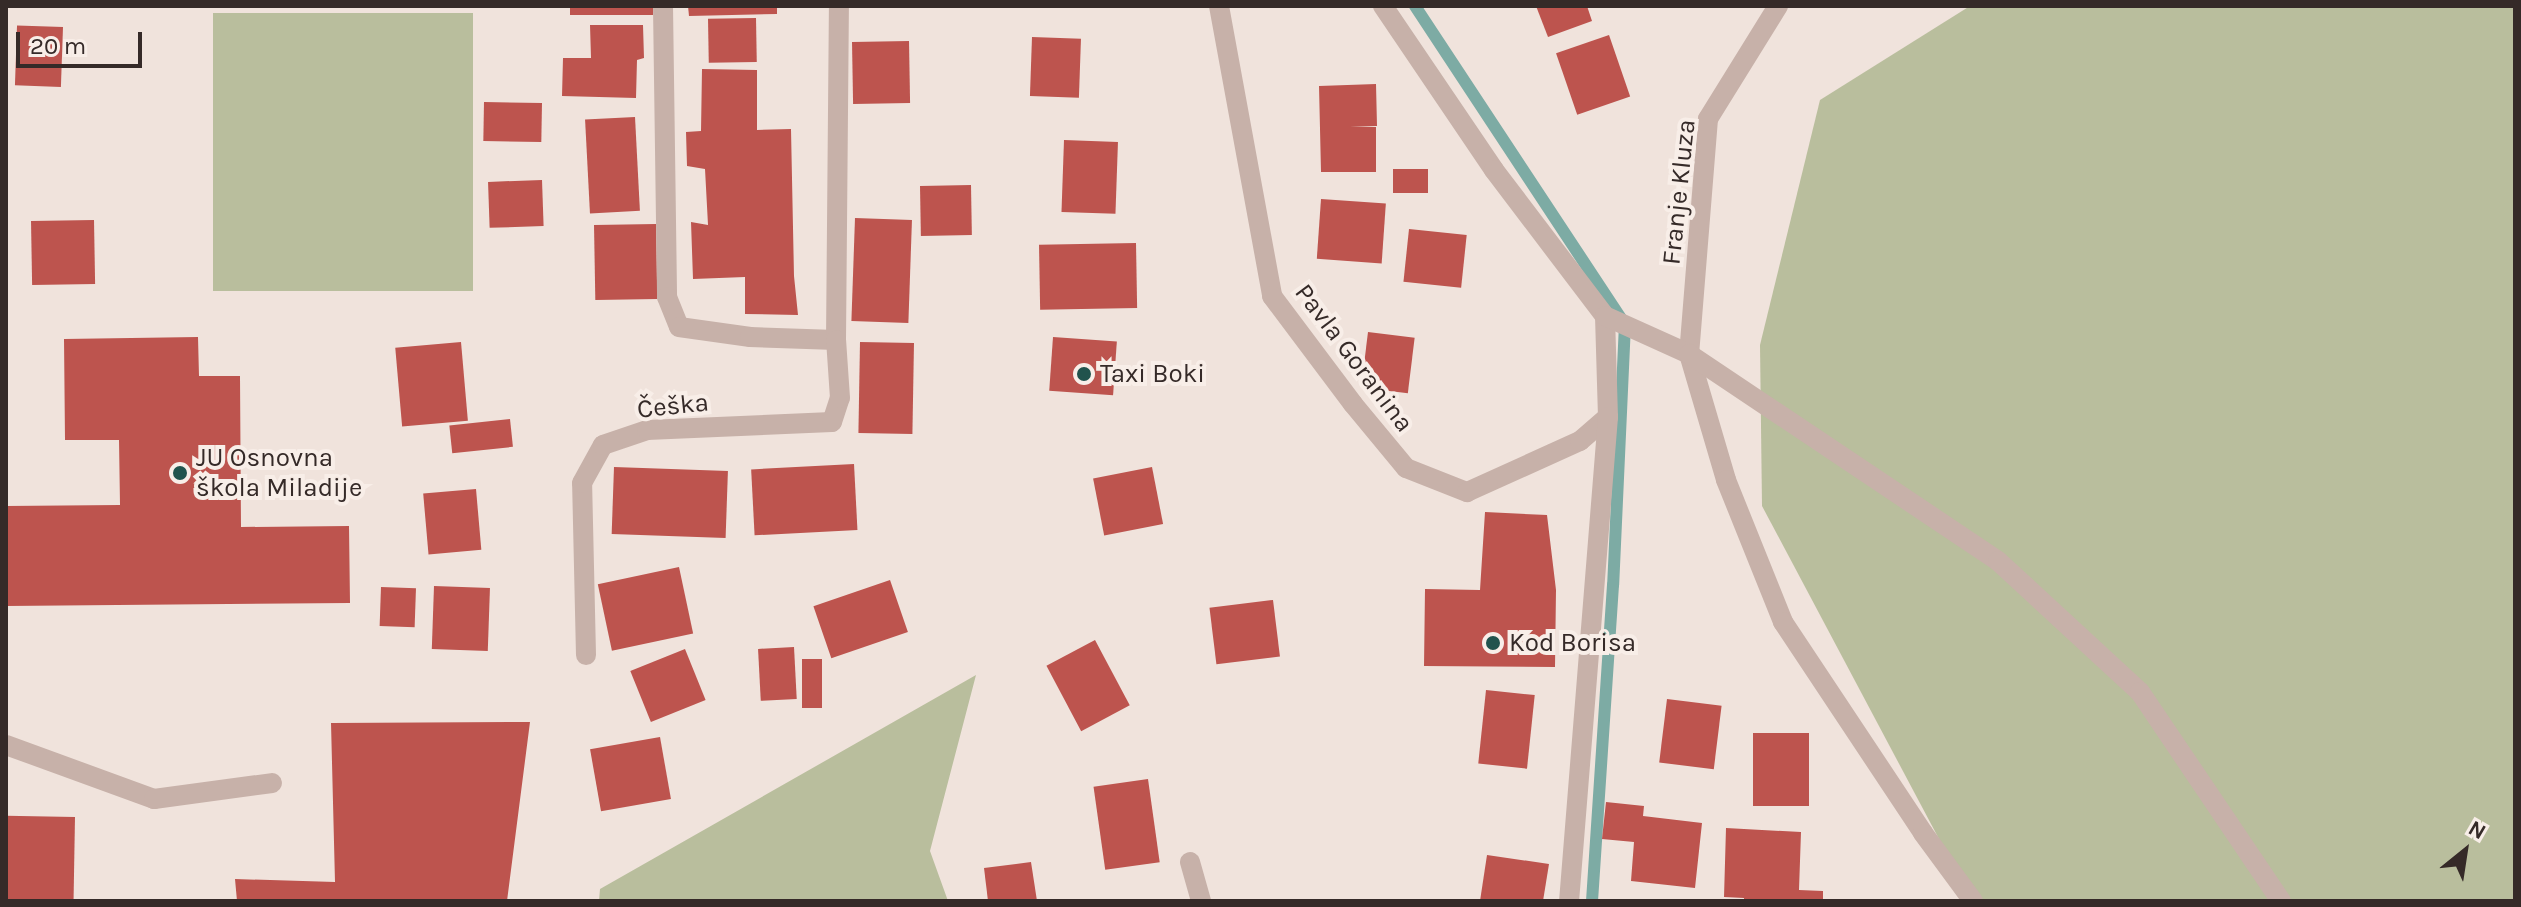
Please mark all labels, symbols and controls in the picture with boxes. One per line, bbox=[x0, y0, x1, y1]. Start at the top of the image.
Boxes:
scale bar bbox=[20, 16, 146, 66]
text: 20 m bbox=[30, 32, 86, 60]
street label: Franje Kluza bbox=[1656, 118, 1702, 266]
street label: Pavla Goranina bbox=[1288, 278, 1420, 438]
place label: Taxi Boki bbox=[1100, 358, 1205, 390]
marker: Taxi Boki bbox=[1075, 365, 1093, 383]
street label: Češka bbox=[636, 387, 710, 425]
place label: JU Osnovna škola Miladije bbox=[196, 442, 362, 504]
marker: JU Osnovna škola Miladije bbox=[171, 464, 189, 482]
place label: Kod Borisa bbox=[1509, 627, 1636, 659]
marker: Kod Borisa bbox=[1484, 634, 1502, 652]
north arrow bbox=[2425, 811, 2505, 891]
text: N bbox=[2464, 815, 2490, 845]

